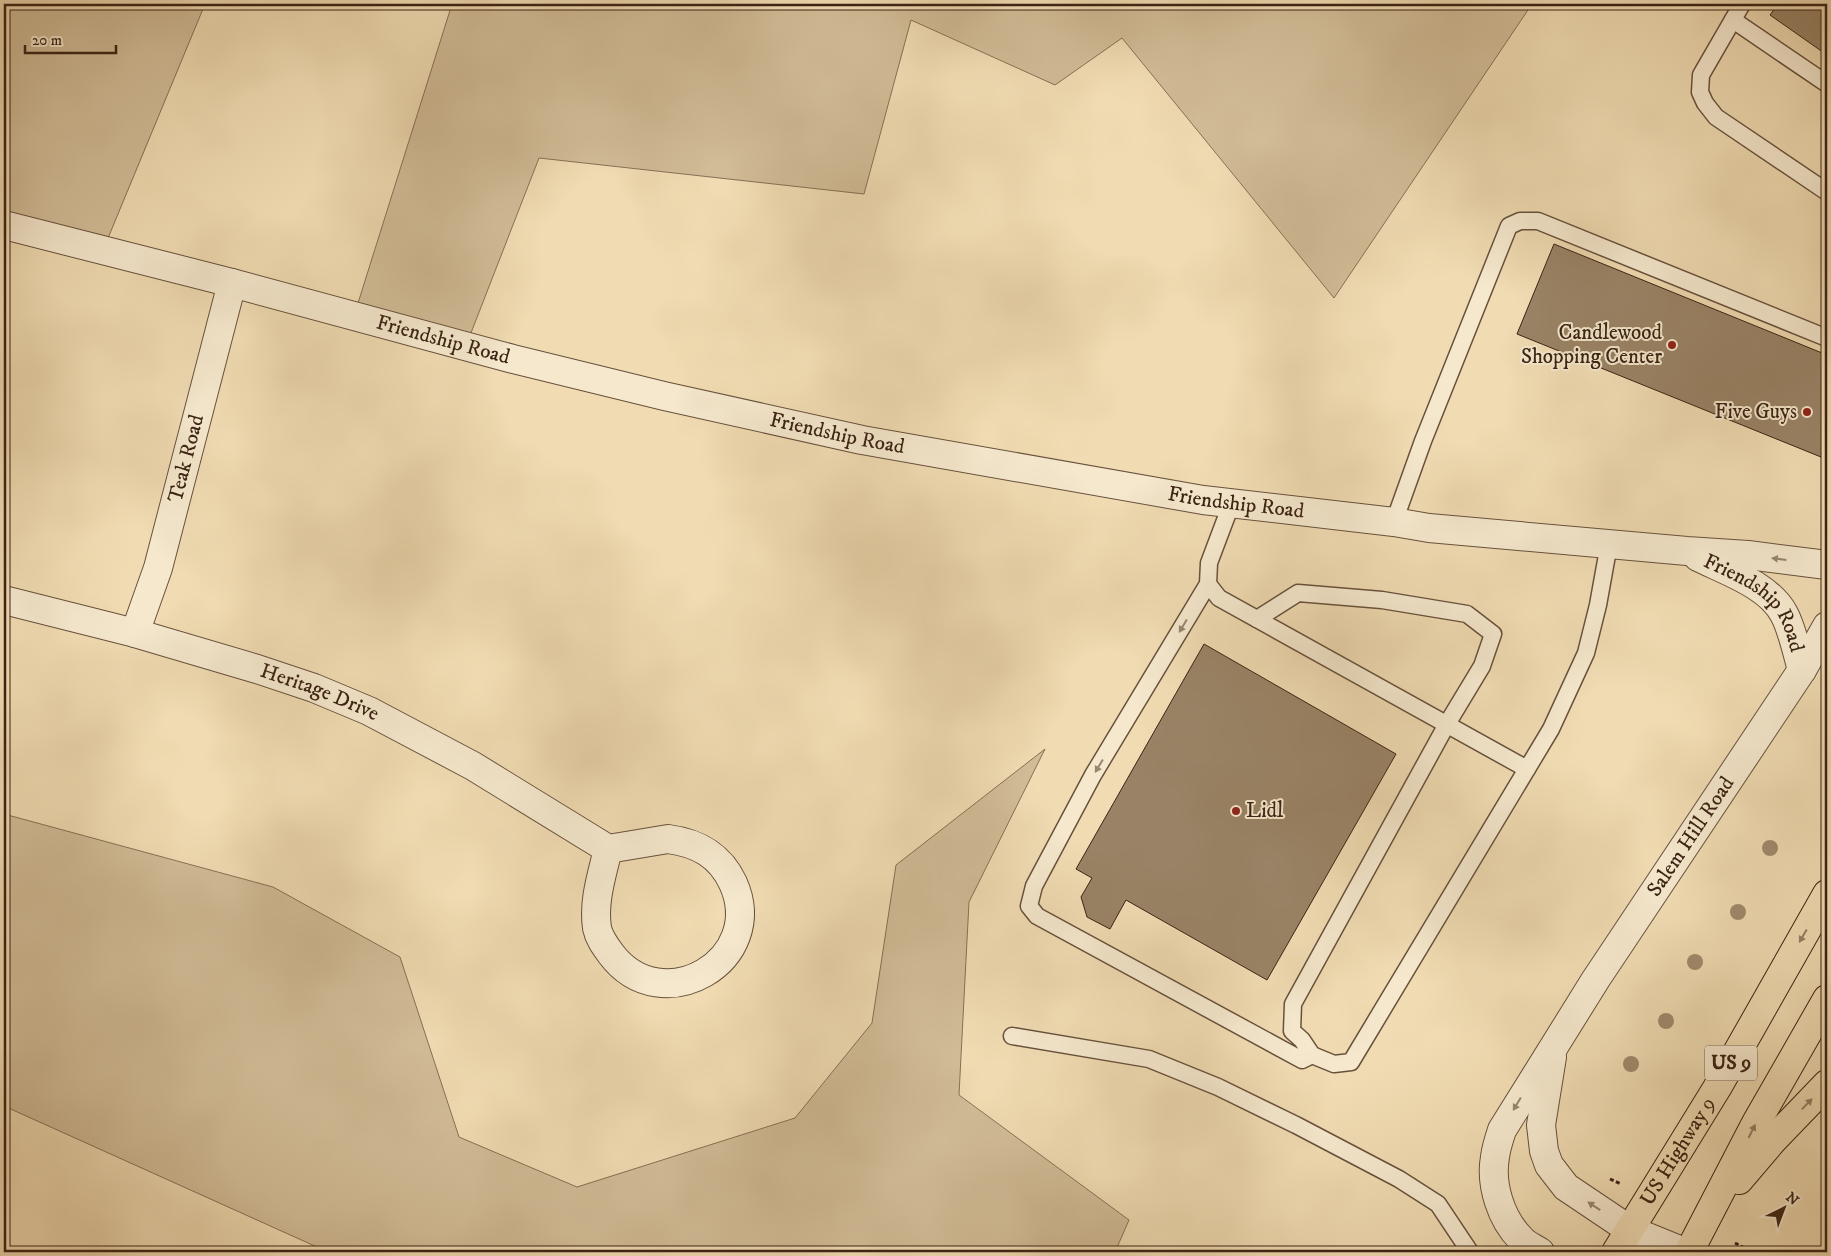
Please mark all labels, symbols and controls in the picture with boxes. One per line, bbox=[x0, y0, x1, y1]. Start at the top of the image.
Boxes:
scale bar bbox=[25, 22, 116, 54]
text: 20 m bbox=[32, 31, 62, 50]
street label: Friendship Road bbox=[374, 310, 513, 371]
place label: Candlewood Shopping Center bbox=[1521, 320, 1663, 370]
marker: Candlewood Shopping Center bbox=[1666, 339, 1678, 351]
place label: Five Guys bbox=[1715, 399, 1797, 425]
marker: Five Guys bbox=[1801, 406, 1813, 418]
street label: Friendship Road bbox=[767, 407, 907, 460]
street label: Teak Road bbox=[163, 411, 210, 505]
street label: Friendship Road bbox=[1166, 481, 1306, 525]
street label: Friendship Road bbox=[1699, 548, 1810, 655]
one-way arrow bbox=[1771, 555, 1787, 563]
one-way arrow bbox=[1178, 620, 1187, 633]
street label: Heritage Drive bbox=[257, 658, 384, 727]
one-way arrow bbox=[1094, 759, 1103, 772]
street label: Salem Hill Road bbox=[1642, 771, 1741, 902]
place label: Lidl bbox=[1246, 798, 1284, 824]
marker: Lidl bbox=[1230, 805, 1242, 817]
one-way arrow bbox=[1799, 930, 1808, 943]
road number: US 9 bbox=[1705, 1046, 1757, 1080]
street label: US Highway 9 bbox=[1635, 1092, 1721, 1211]
one-way arrow bbox=[1513, 1097, 1522, 1110]
one-way arrow bbox=[1801, 1098, 1813, 1110]
one-way arrow bbox=[1748, 1124, 1756, 1139]
north arrow bbox=[1758, 1184, 1808, 1234]
text: N bbox=[1782, 1189, 1803, 1210]
one-way arrow bbox=[1588, 1201, 1601, 1211]

